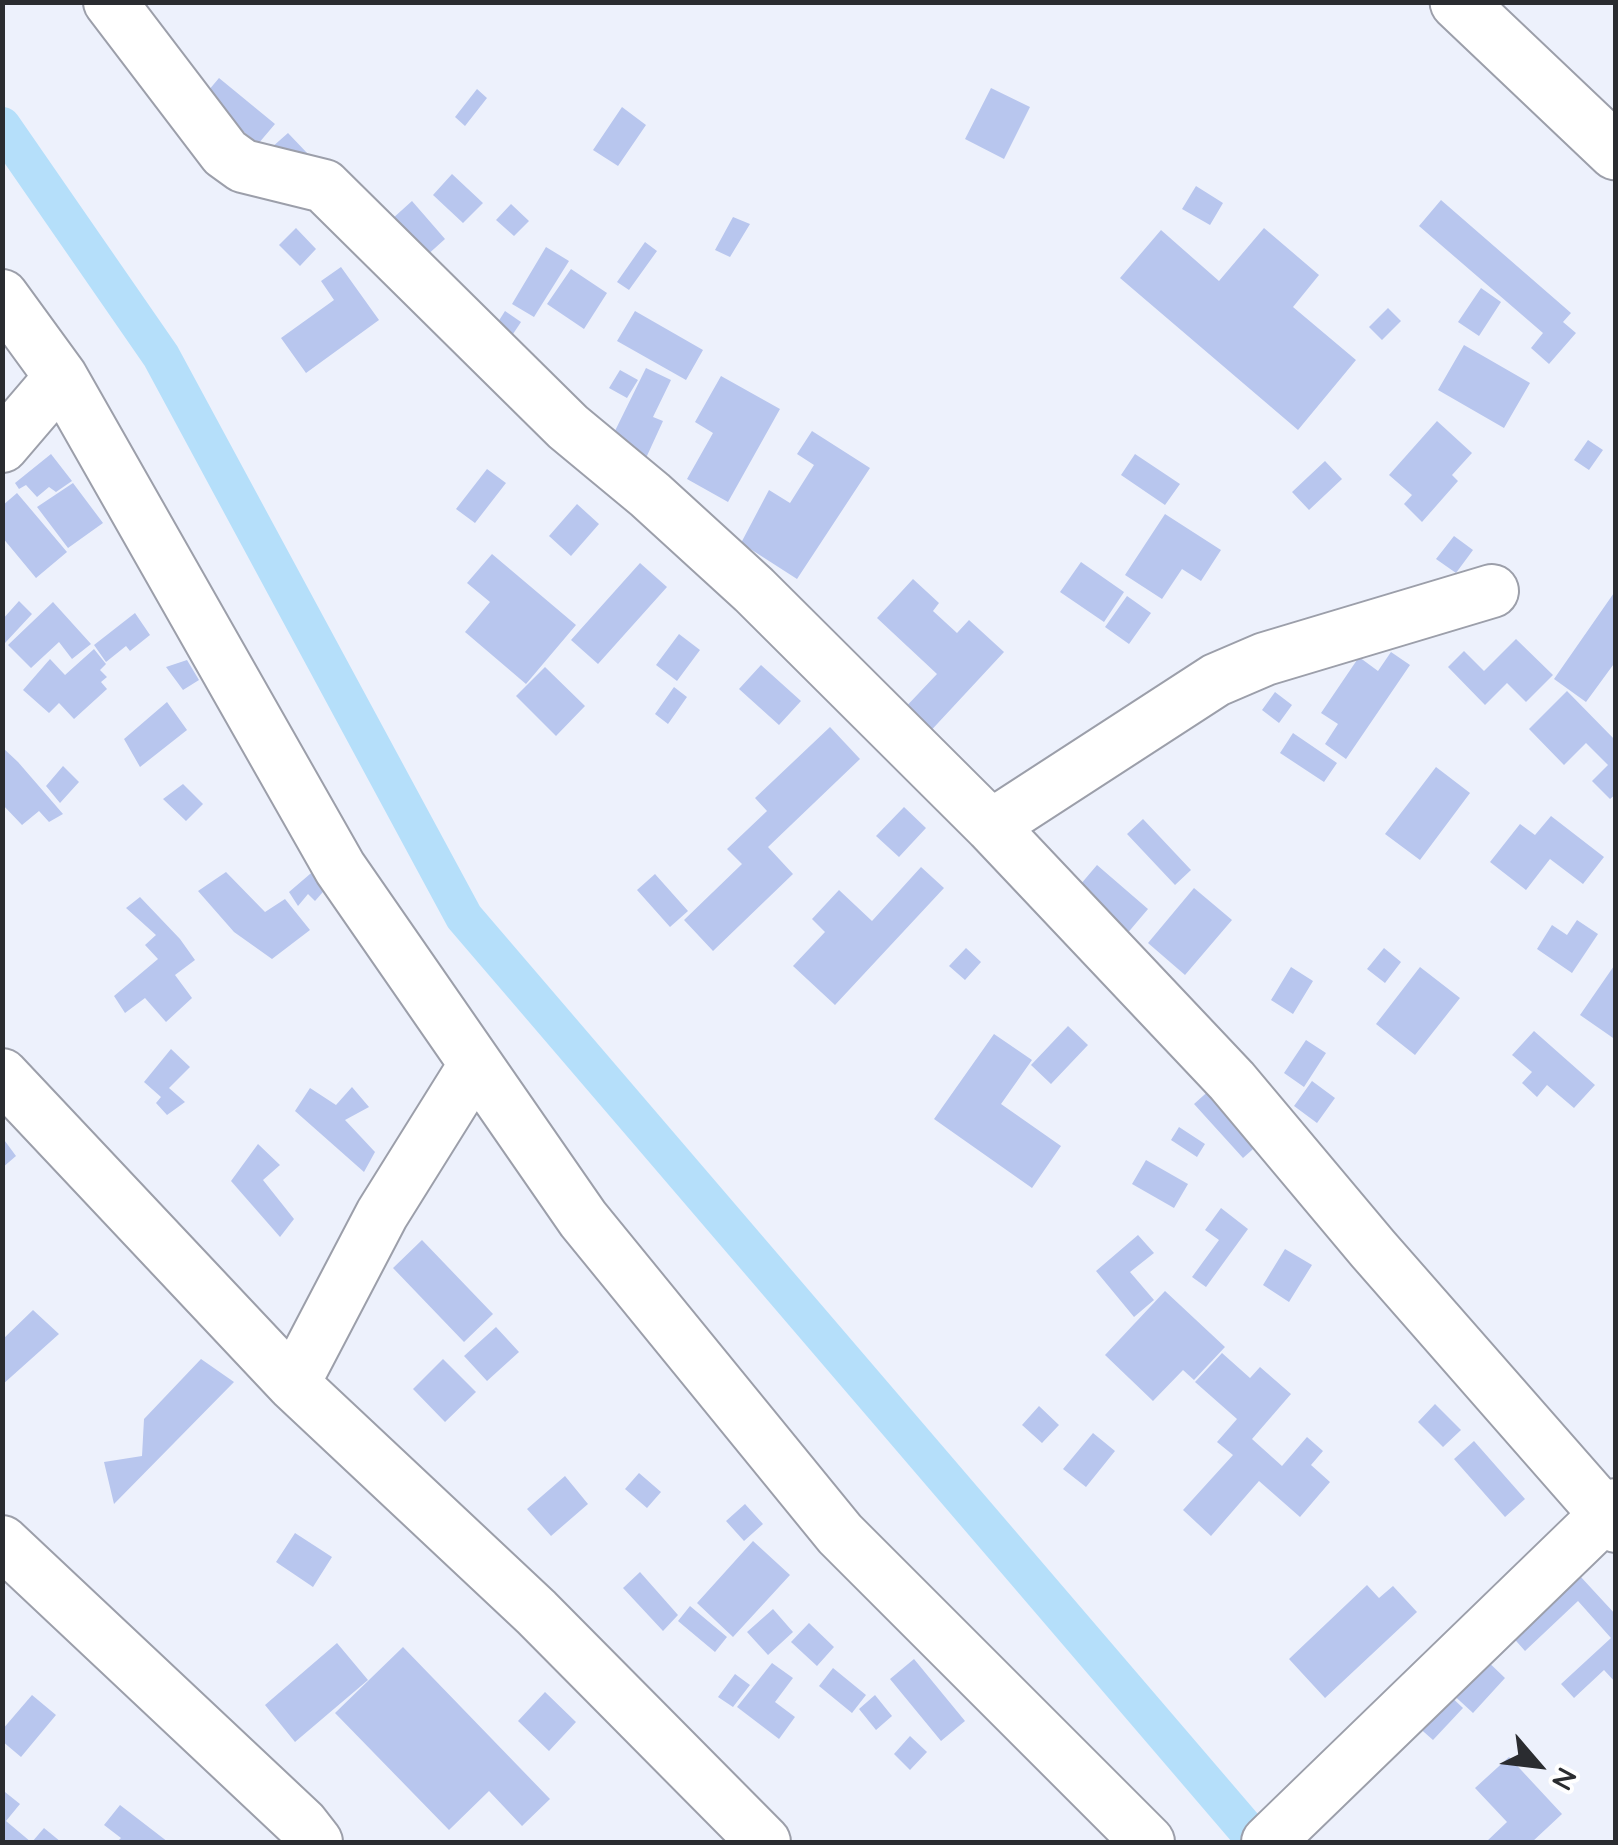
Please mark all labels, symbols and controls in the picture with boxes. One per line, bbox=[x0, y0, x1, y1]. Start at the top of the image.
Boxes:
north arrow bbox=[1488, 1715, 1588, 1815]
text: N bbox=[1545, 1762, 1585, 1797]

